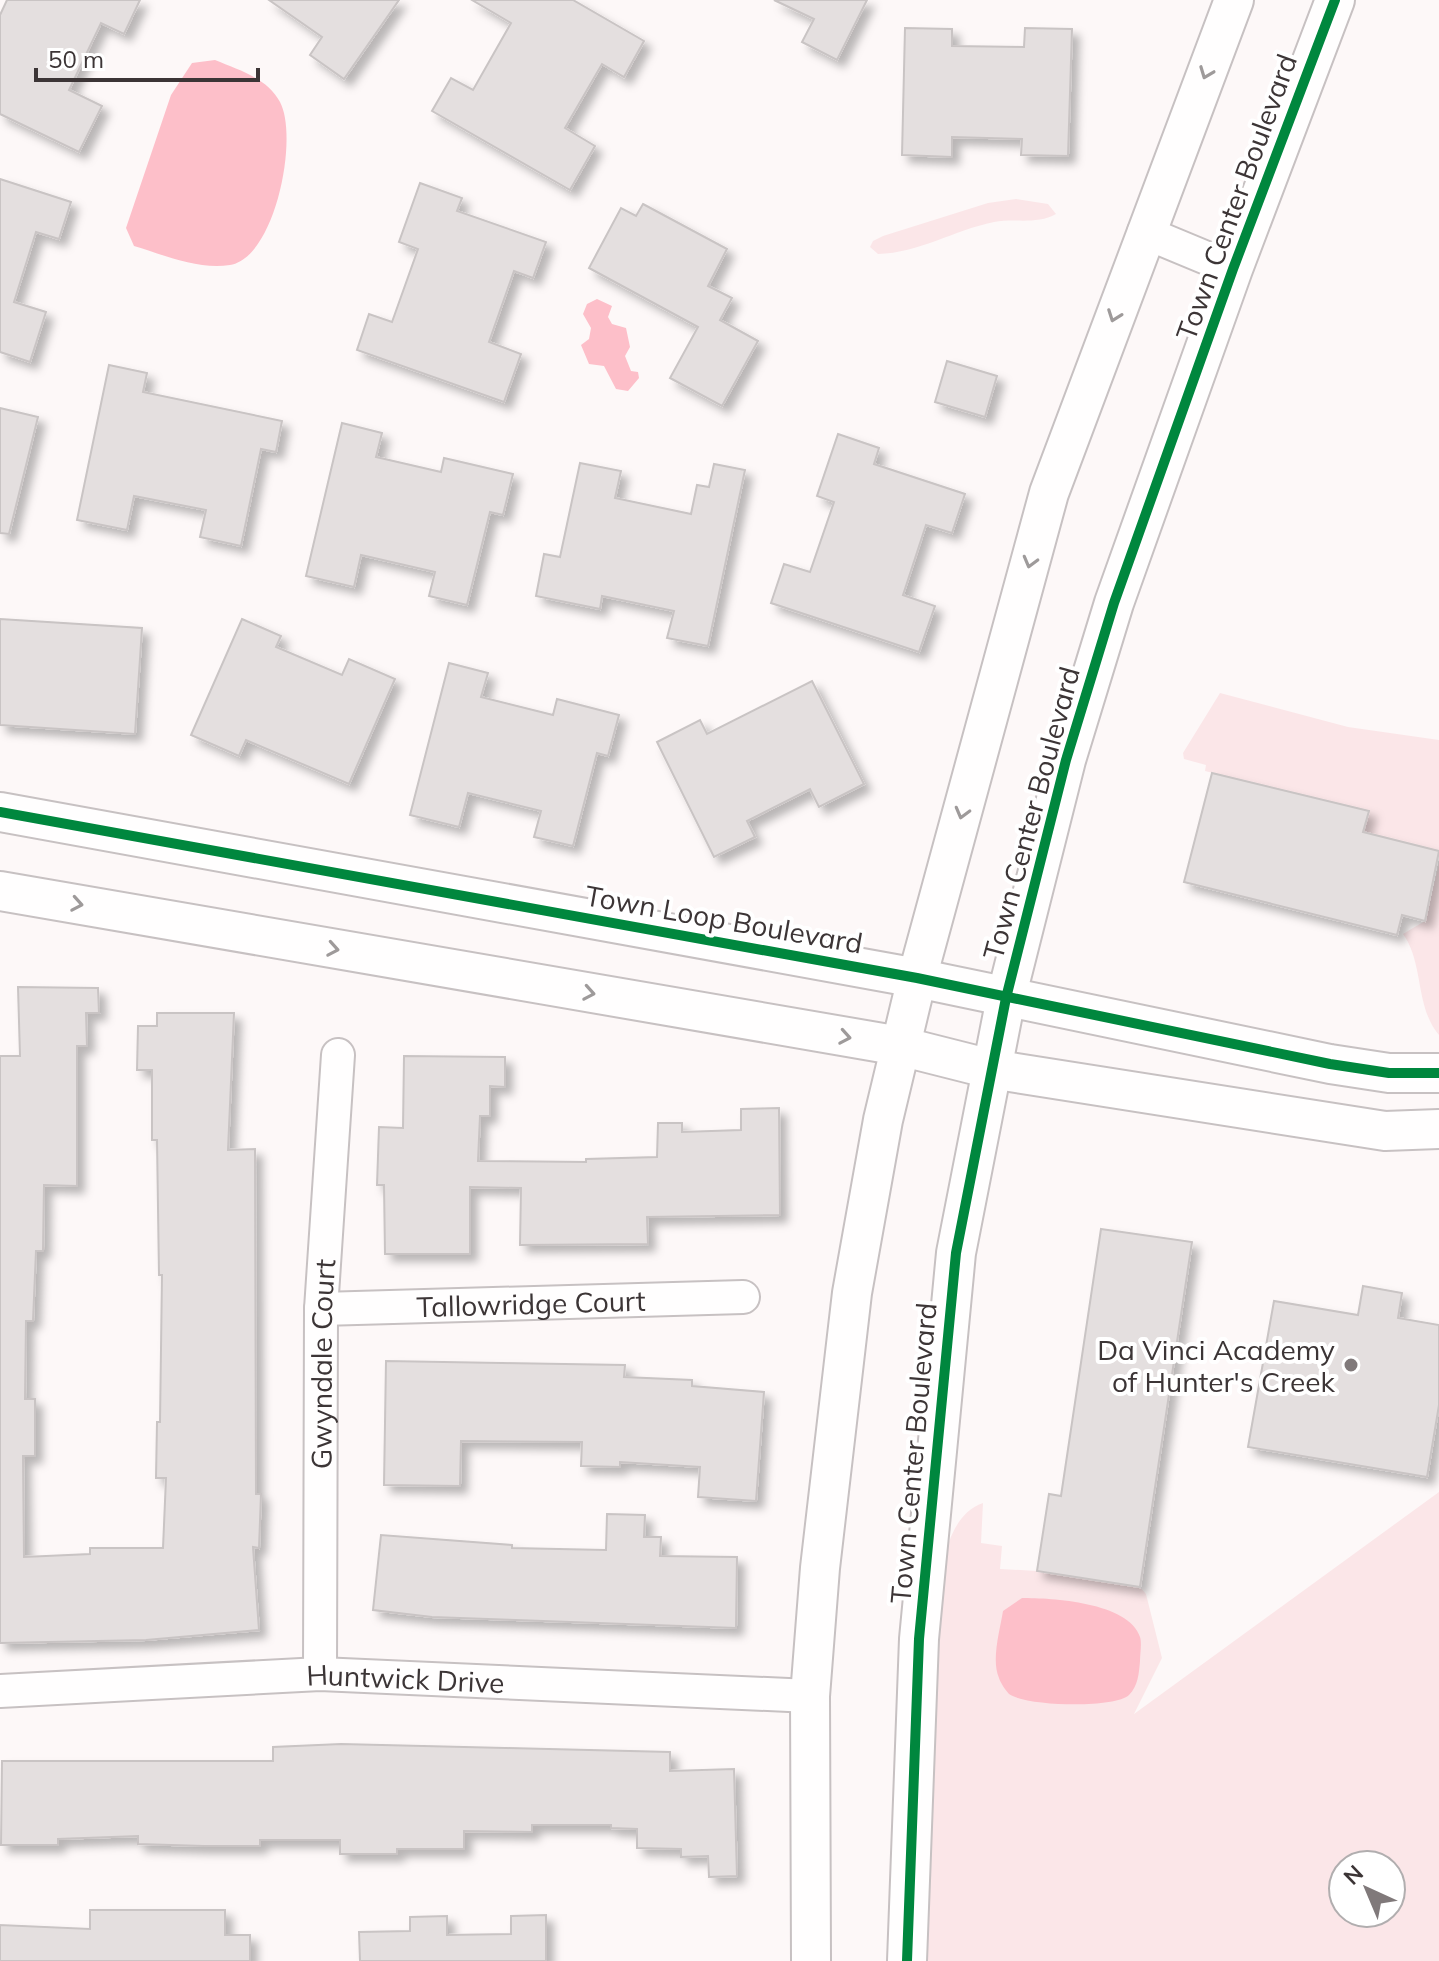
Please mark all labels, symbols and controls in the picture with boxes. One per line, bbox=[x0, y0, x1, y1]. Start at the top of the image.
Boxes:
scale bar bbox=[36, 32, 258, 82]
text: 50 m bbox=[48, 44, 104, 74]
street label: Town Center Boulevard bbox=[1168, 49, 1304, 345]
one-way arrow bbox=[1199, 65, 1216, 79]
one-way arrow bbox=[1107, 308, 1123, 322]
one-way arrow bbox=[1023, 554, 1039, 568]
street label: Town Center Boulevard bbox=[975, 663, 1087, 963]
one-way arrow bbox=[955, 805, 972, 819]
street label: Town Loop Boulevard bbox=[583, 877, 865, 961]
one-way arrow bbox=[70, 895, 84, 912]
one-way arrow bbox=[326, 939, 340, 956]
one-way arrow bbox=[582, 984, 596, 1001]
one-way arrow bbox=[839, 1028, 852, 1045]
street label: Gwyndale Court bbox=[303, 1258, 342, 1469]
street label: Tallowridge Court bbox=[416, 1282, 646, 1324]
street label: Town Center Boulevard bbox=[882, 1301, 944, 1605]
place label: Da Vinci Academy of Hunter's Creek bbox=[1097, 1332, 1336, 1399]
marker: Da Vinci Academy of Hunter's Creek bbox=[1342, 1356, 1360, 1374]
street label: Huntwick Drive bbox=[305, 1656, 505, 1700]
north arrow bbox=[1327, 1849, 1407, 1929]
text: N bbox=[1337, 1859, 1369, 1890]

